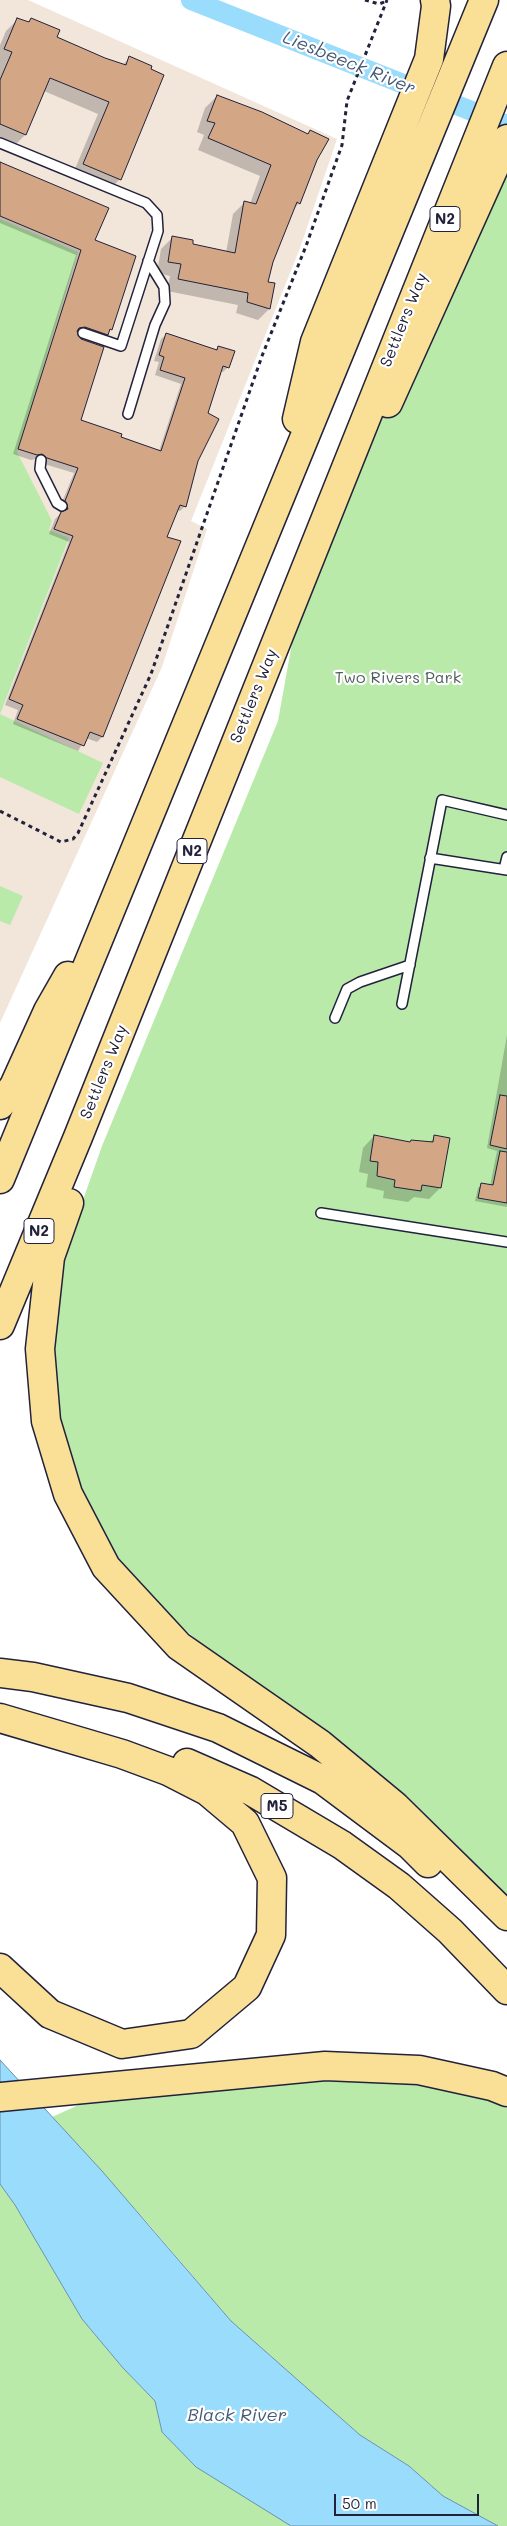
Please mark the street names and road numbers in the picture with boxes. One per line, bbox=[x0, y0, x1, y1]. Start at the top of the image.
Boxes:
road number: N2 bbox=[430, 206, 460, 232]
street label: Settlers Way bbox=[376, 270, 432, 370]
street label: Settlers Way bbox=[226, 646, 282, 746]
road number: N2 bbox=[177, 838, 207, 864]
street label: Settlers Way bbox=[76, 1022, 132, 1122]
road number: N2 bbox=[24, 1218, 54, 1244]
road number: M5 bbox=[261, 1794, 293, 1818]

